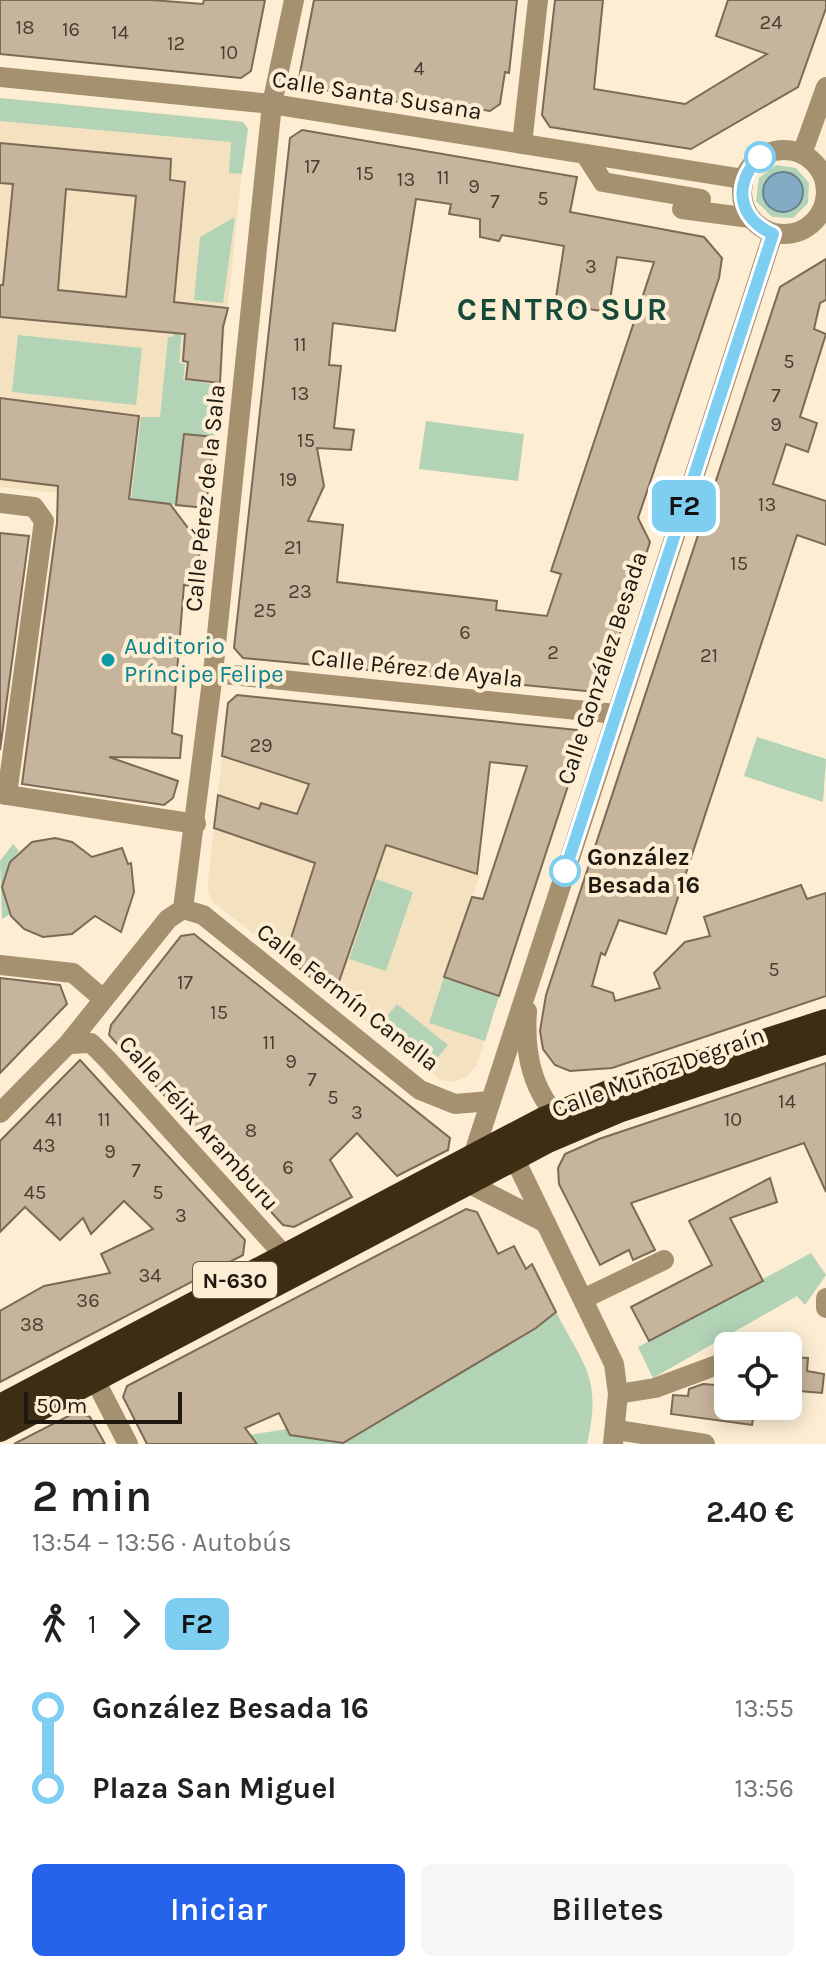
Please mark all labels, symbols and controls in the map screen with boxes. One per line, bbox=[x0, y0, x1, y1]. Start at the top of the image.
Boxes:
house number: 24 bbox=[760, 11, 782, 34]
house number: 18 bbox=[16, 16, 34, 39]
house number: 16 bbox=[62, 18, 80, 41]
house number: 14 bbox=[111, 21, 129, 44]
house number: 12 bbox=[167, 32, 185, 55]
house number: 10 bbox=[220, 41, 238, 64]
house number: 4 bbox=[413, 57, 425, 80]
street label: Calle Santa Susana bbox=[270, 65, 484, 125]
unlabelled marker bbox=[745, 142, 775, 172]
house number: 17 bbox=[304, 155, 321, 178]
house number: 15 bbox=[356, 162, 374, 185]
house number: 11 bbox=[436, 166, 450, 189]
house number: 13 bbox=[397, 168, 415, 191]
house number: 9 bbox=[468, 175, 480, 198]
house number: 5 bbox=[537, 187, 549, 210]
house number: 7 bbox=[490, 190, 500, 213]
house number: 3 bbox=[585, 255, 597, 278]
district label: CENTRO SUR bbox=[457, 291, 669, 328]
house number: 11 bbox=[293, 333, 307, 356]
house number: 5 bbox=[783, 350, 795, 373]
house number: 13 bbox=[291, 382, 309, 405]
street label: Calle Pérez de la Sala bbox=[179, 383, 231, 613]
house number: 7 bbox=[771, 384, 781, 407]
house number: 9 bbox=[770, 413, 782, 436]
house number: 15 bbox=[297, 429, 315, 452]
house number: 19 bbox=[279, 468, 297, 491]
line badge: F2 bbox=[648, 480, 720, 532]
text: F2 bbox=[668, 489, 700, 522]
house number: 13 bbox=[758, 493, 776, 516]
house number: 21 bbox=[284, 536, 302, 559]
street label: Calle González Besada bbox=[551, 548, 653, 788]
house number: 15 bbox=[730, 552, 748, 575]
house number: 23 bbox=[288, 580, 312, 603]
house number: 25 bbox=[254, 599, 276, 622]
house number: 6 bbox=[459, 621, 471, 644]
place label: Auditorio Príncipe Felipe bbox=[124, 632, 284, 688]
house number: 2 bbox=[547, 641, 559, 664]
street label: Calle Pérez de Ayala bbox=[310, 643, 524, 693]
house number: 21 bbox=[700, 644, 718, 667]
marker: Auditorio Príncipe Felipe bbox=[99, 651, 117, 669]
house number: 29 bbox=[249, 734, 273, 757]
place label: González Besada 16 bbox=[587, 843, 700, 899]
marker: González Besada 16 bbox=[550, 856, 580, 886]
street label: Calle Fermín Canella bbox=[251, 917, 445, 1077]
house number: 5 bbox=[768, 958, 780, 981]
house number: 17 bbox=[177, 971, 194, 994]
house number: 15 bbox=[210, 1001, 228, 1024]
street label: Calle Muñoz Degraín bbox=[548, 1021, 768, 1123]
street label: Calle Félix Aramburu bbox=[113, 1030, 285, 1216]
house number: 11 bbox=[262, 1031, 276, 1054]
house number: 9 bbox=[285, 1050, 297, 1073]
house number: 7 bbox=[307, 1068, 317, 1091]
house number: 5 bbox=[327, 1086, 339, 1109]
house number: 14 bbox=[778, 1090, 796, 1113]
house number: 3 bbox=[351, 1101, 363, 1124]
house number: 41 bbox=[45, 1108, 63, 1131]
house number: 11 bbox=[97, 1108, 111, 1131]
house number: 10 bbox=[724, 1108, 742, 1131]
house number: 8 bbox=[245, 1119, 257, 1142]
house number: 43 bbox=[33, 1134, 55, 1157]
house number: 9 bbox=[104, 1140, 116, 1163]
house number: 6 bbox=[282, 1156, 294, 1179]
house number: 7 bbox=[131, 1159, 141, 1182]
house number: 45 bbox=[24, 1181, 46, 1204]
house number: 5 bbox=[152, 1181, 164, 1204]
house number: 3 bbox=[175, 1204, 187, 1227]
road number: N-630 bbox=[193, 1262, 277, 1298]
house number: 34 bbox=[139, 1264, 161, 1287]
house number: 36 bbox=[76, 1289, 100, 1312]
house number: 38 bbox=[20, 1313, 44, 1336]
map controls bbox=[714, 1332, 802, 1420]
button: locate bbox=[714, 1332, 802, 1420]
scale bar bbox=[24, 1388, 182, 1424]
text: 50 m bbox=[36, 1393, 87, 1419]
text: 2 min bbox=[32, 1471, 152, 1522]
text: 2.40 € bbox=[706, 1494, 794, 1530]
text: 13:54 – 13:56 · Autobús bbox=[32, 1527, 292, 1558]
icon: walk bbox=[32, 1602, 76, 1646]
icon: forward bbox=[109, 1602, 153, 1646]
text: F2 bbox=[181, 1607, 213, 1640]
text: 1 bbox=[88, 1609, 97, 1640]
text: González Besada 16 bbox=[92, 1690, 369, 1726]
text: 13:55 bbox=[735, 1693, 794, 1724]
text: Plaza San Miguel bbox=[92, 1770, 336, 1806]
text: 13:56 bbox=[734, 1773, 794, 1804]
button: Iniciar bbox=[32, 1864, 405, 1956]
button: Billetes bbox=[421, 1864, 794, 1956]

